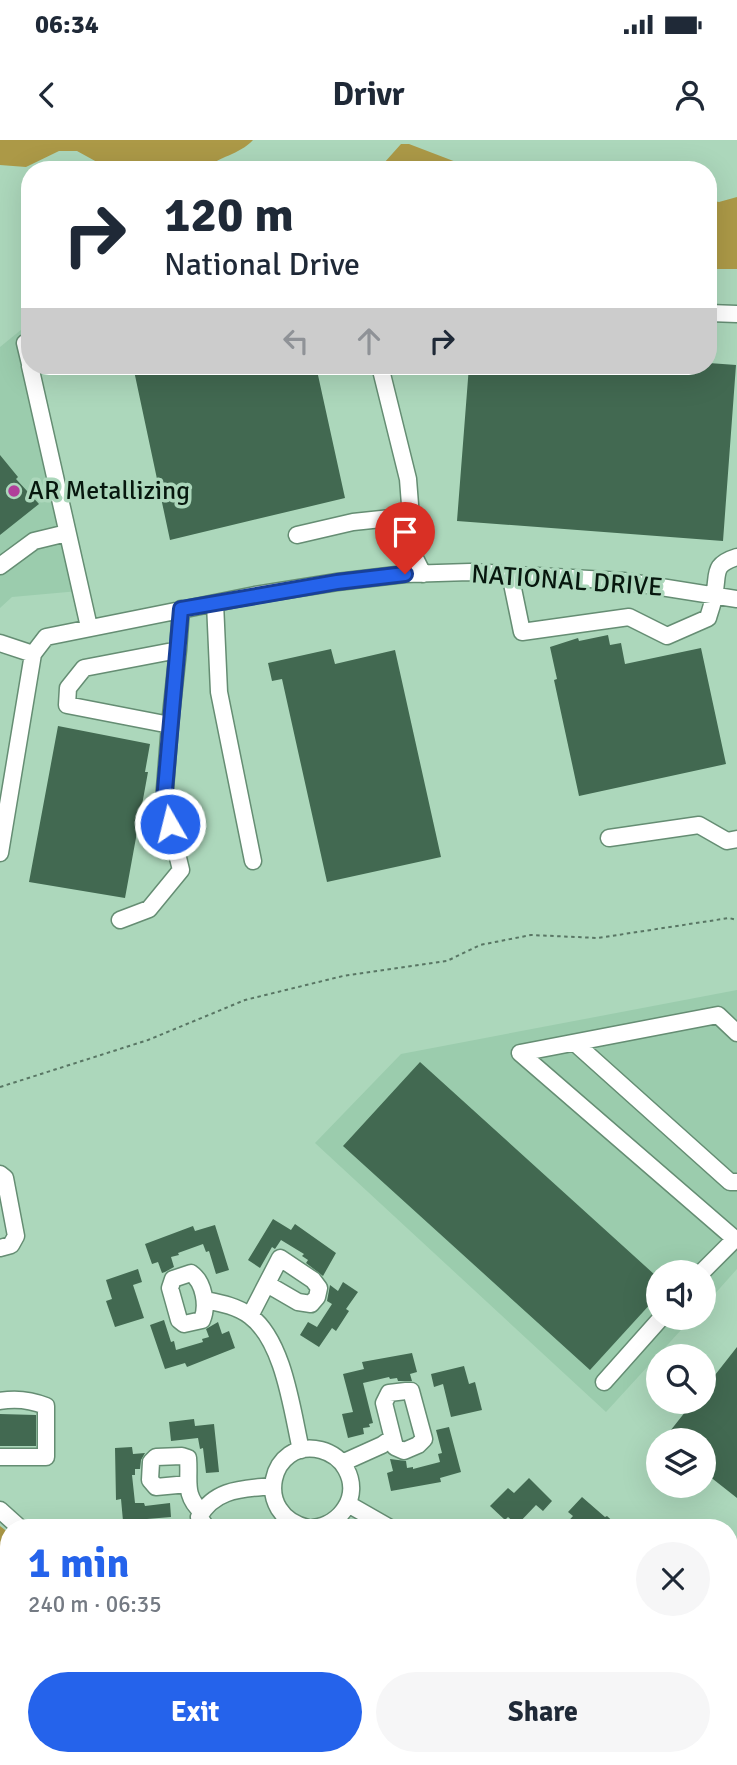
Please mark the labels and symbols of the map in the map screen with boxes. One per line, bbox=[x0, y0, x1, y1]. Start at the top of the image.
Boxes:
place label: AR Metallizing bbox=[28, 475, 190, 507]
marker: AR Metallizing bbox=[6, 483, 22, 499]
pin bbox=[375, 502, 435, 574]
street label: NATIONAL DRIVE bbox=[470, 558, 664, 604]
position arrow bbox=[133, 787, 207, 861]

